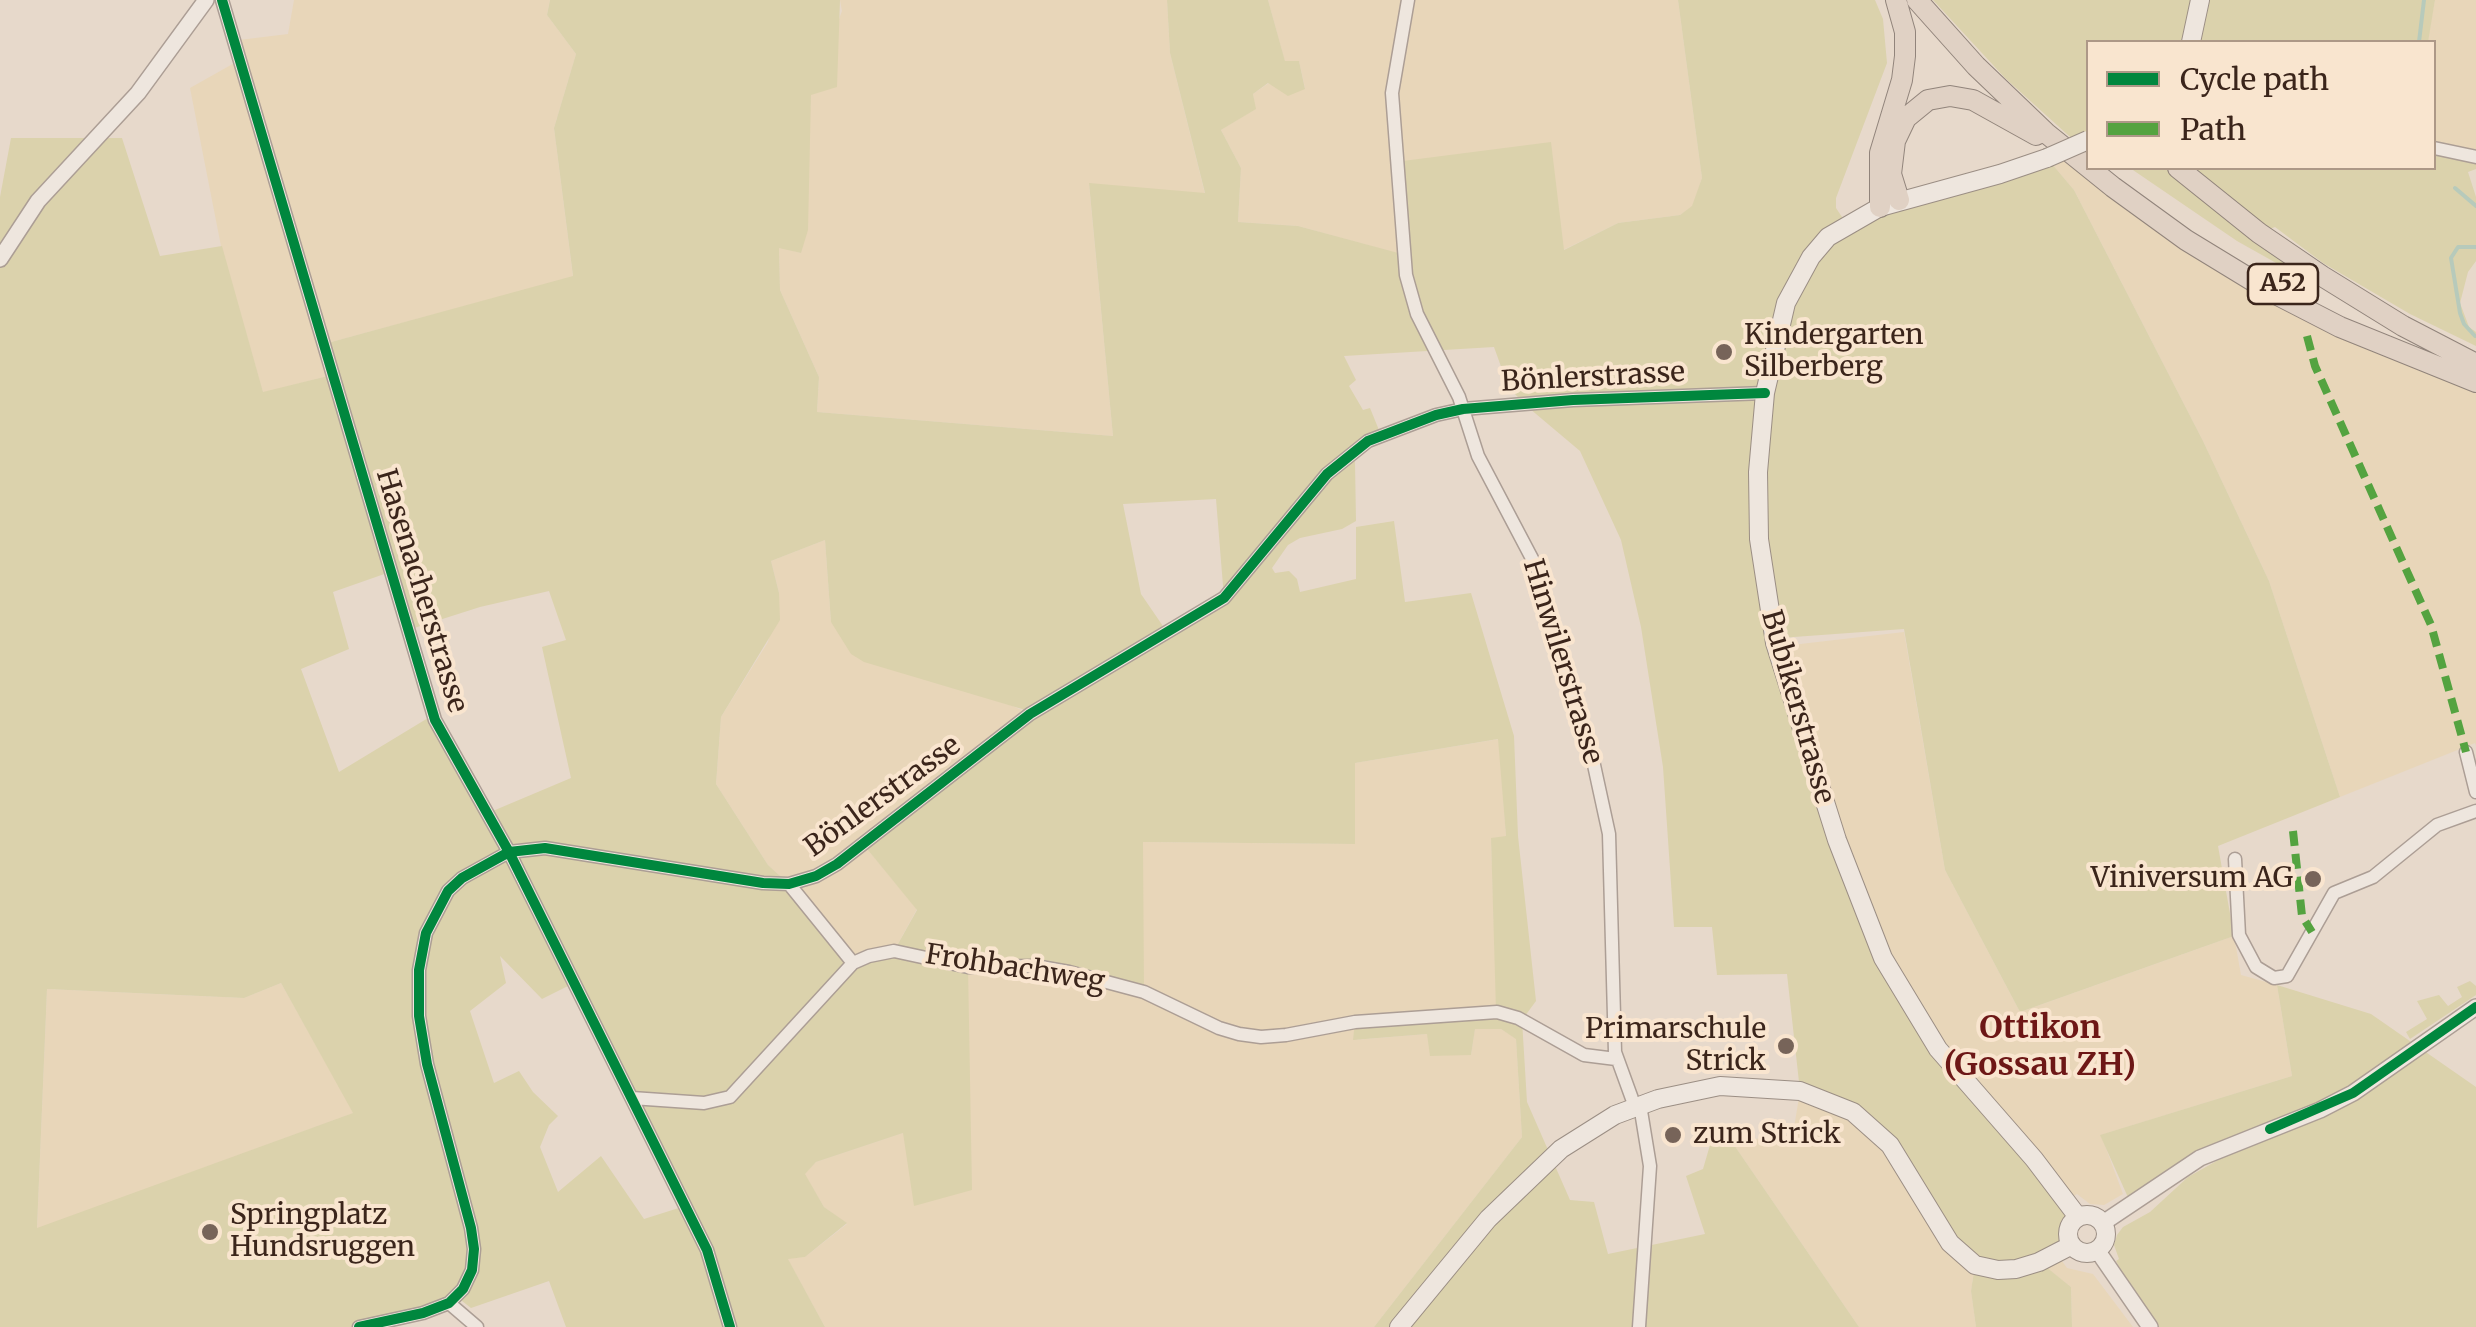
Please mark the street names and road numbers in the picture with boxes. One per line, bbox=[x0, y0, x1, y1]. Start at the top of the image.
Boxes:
road number: A52 bbox=[2248, 264, 2318, 304]
street label: Bönlerstrasse bbox=[1500, 356, 1686, 400]
street label: Hasenacherstrasse bbox=[368, 465, 474, 717]
street label: Hinwilerstrasse bbox=[1515, 556, 1609, 768]
street label: Bubikerstrasse bbox=[1753, 606, 1841, 808]
street label: Bönlerstrasse bbox=[799, 729, 967, 865]
street label: Frohbachweg bbox=[923, 938, 1107, 1000]

